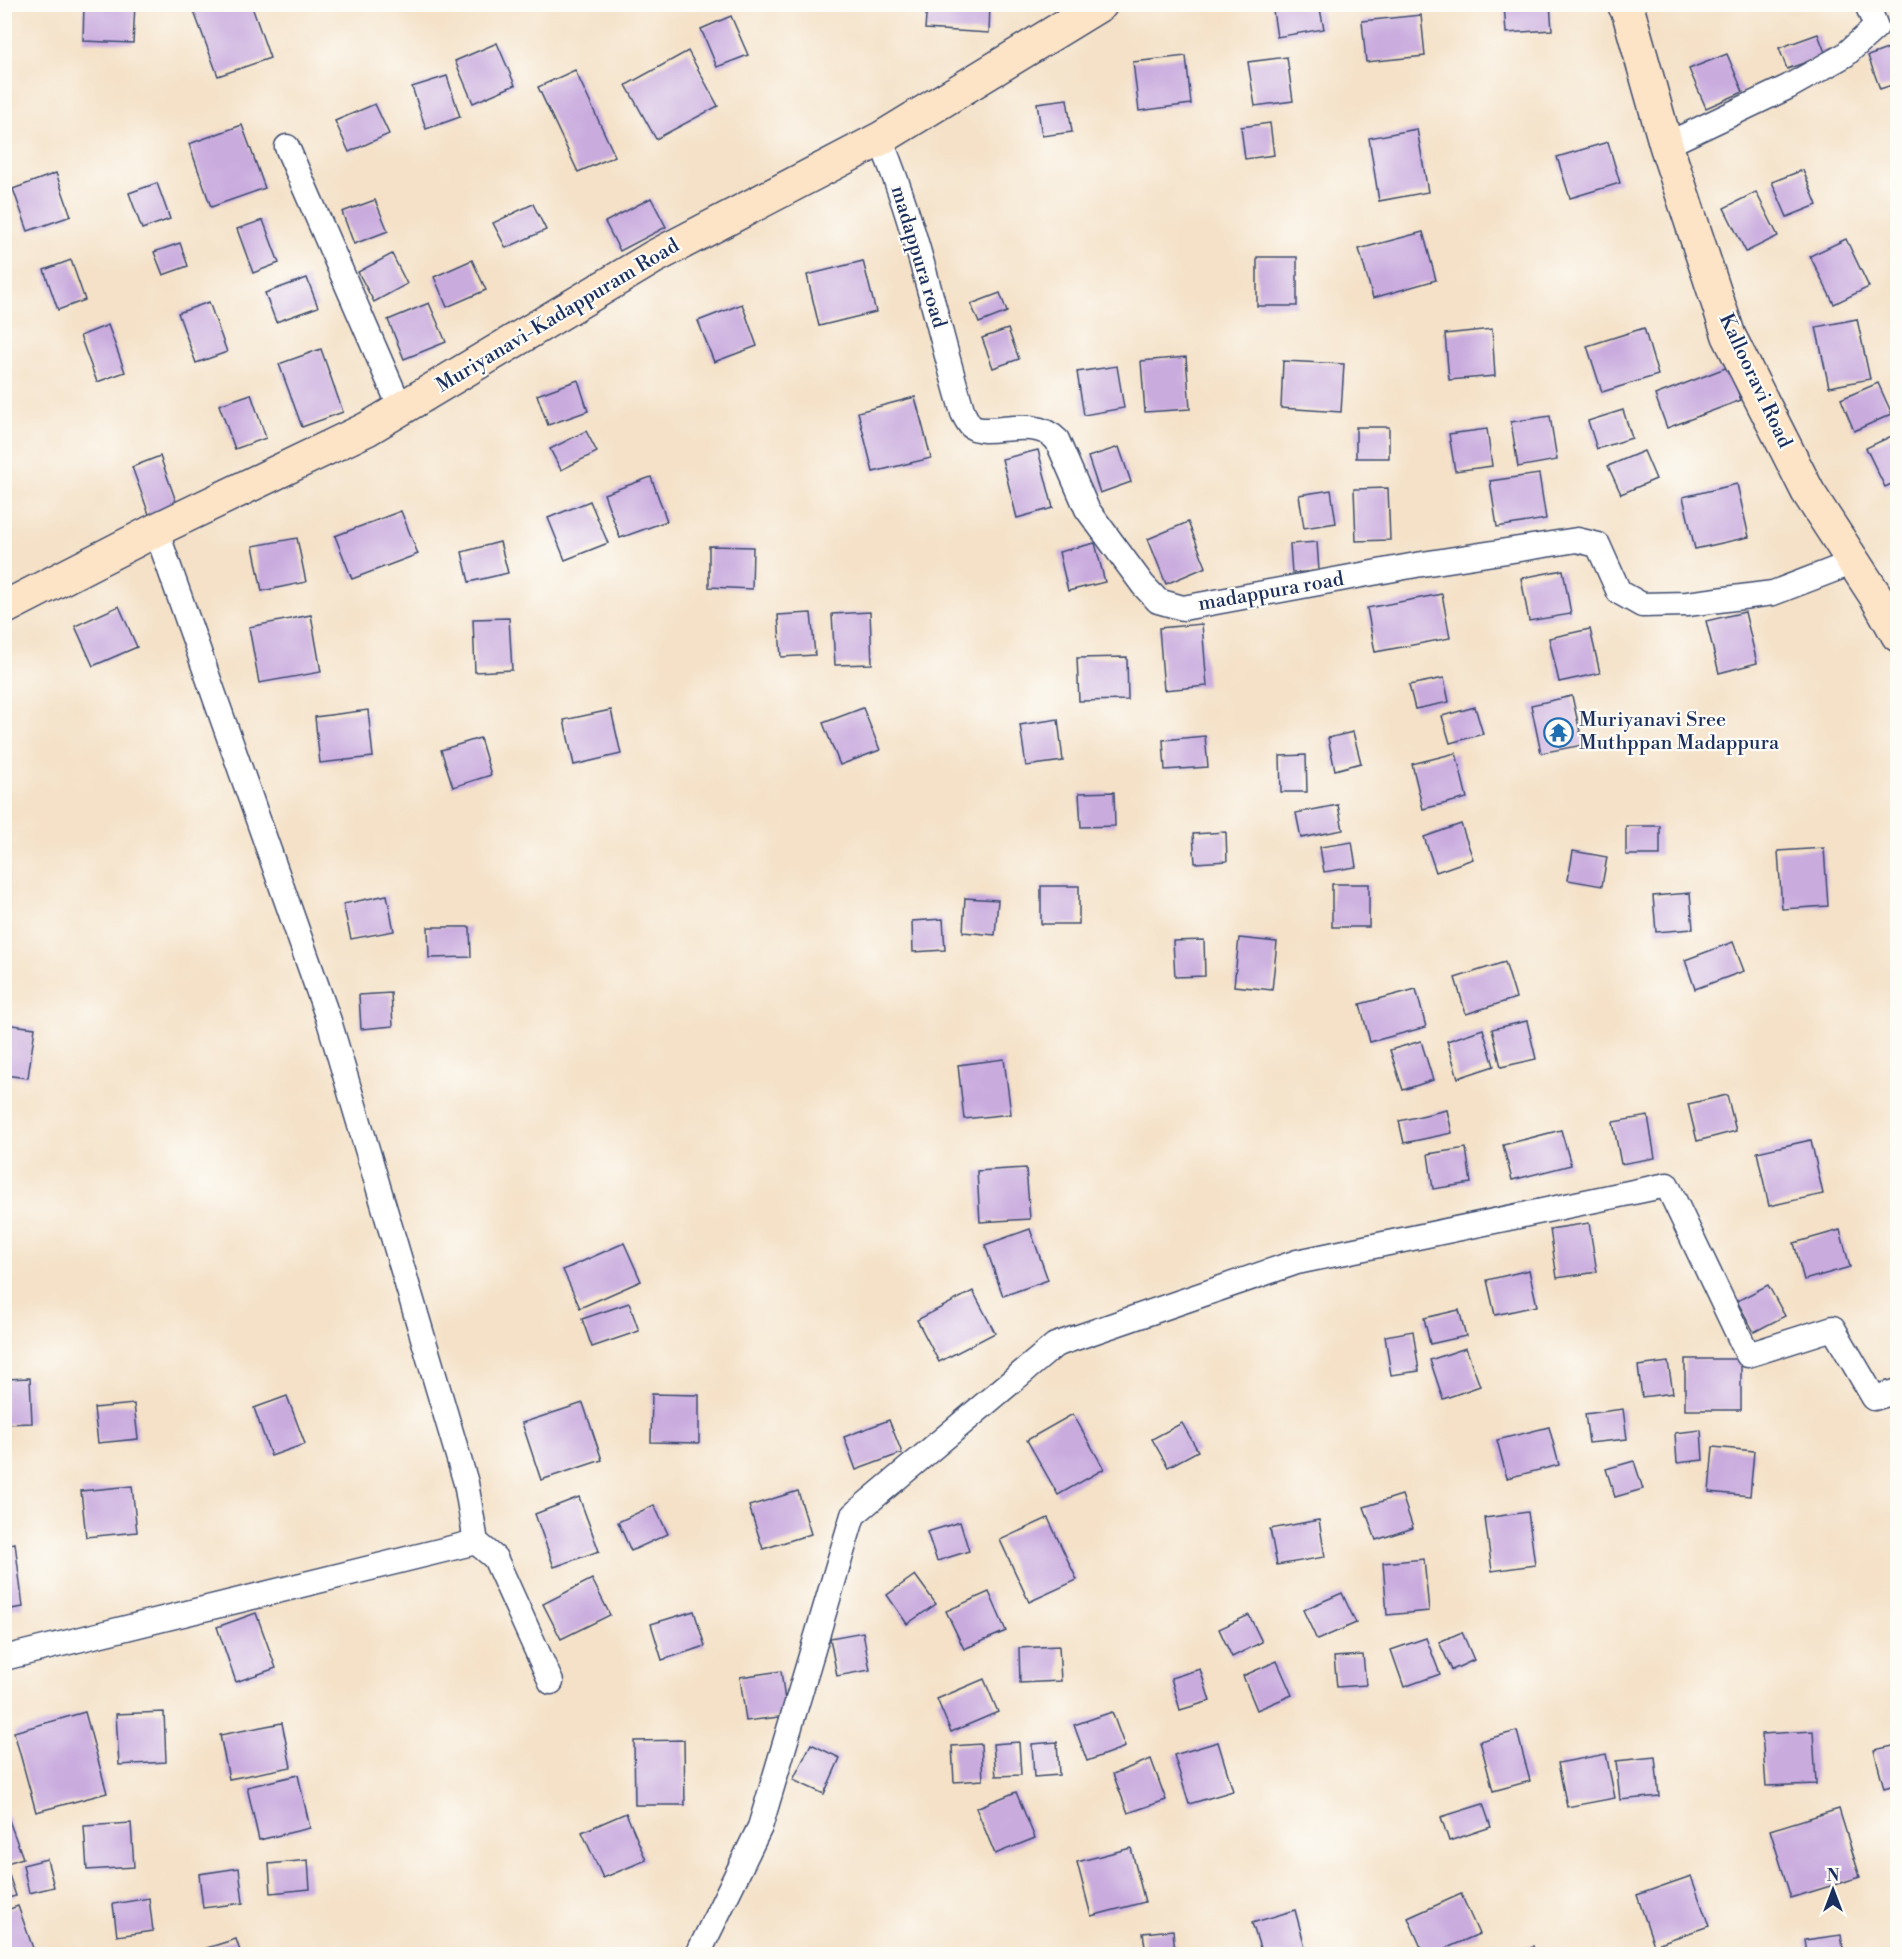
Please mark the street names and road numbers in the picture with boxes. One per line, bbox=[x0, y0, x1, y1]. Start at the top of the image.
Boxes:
street label: madappura road bbox=[884, 183, 952, 332]
street label: Muriyanavi-Kadappuram Road bbox=[432, 233, 685, 399]
street label: Kallooravi Road bbox=[1713, 310, 1797, 453]
street label: madappura road bbox=[1196, 567, 1346, 617]

